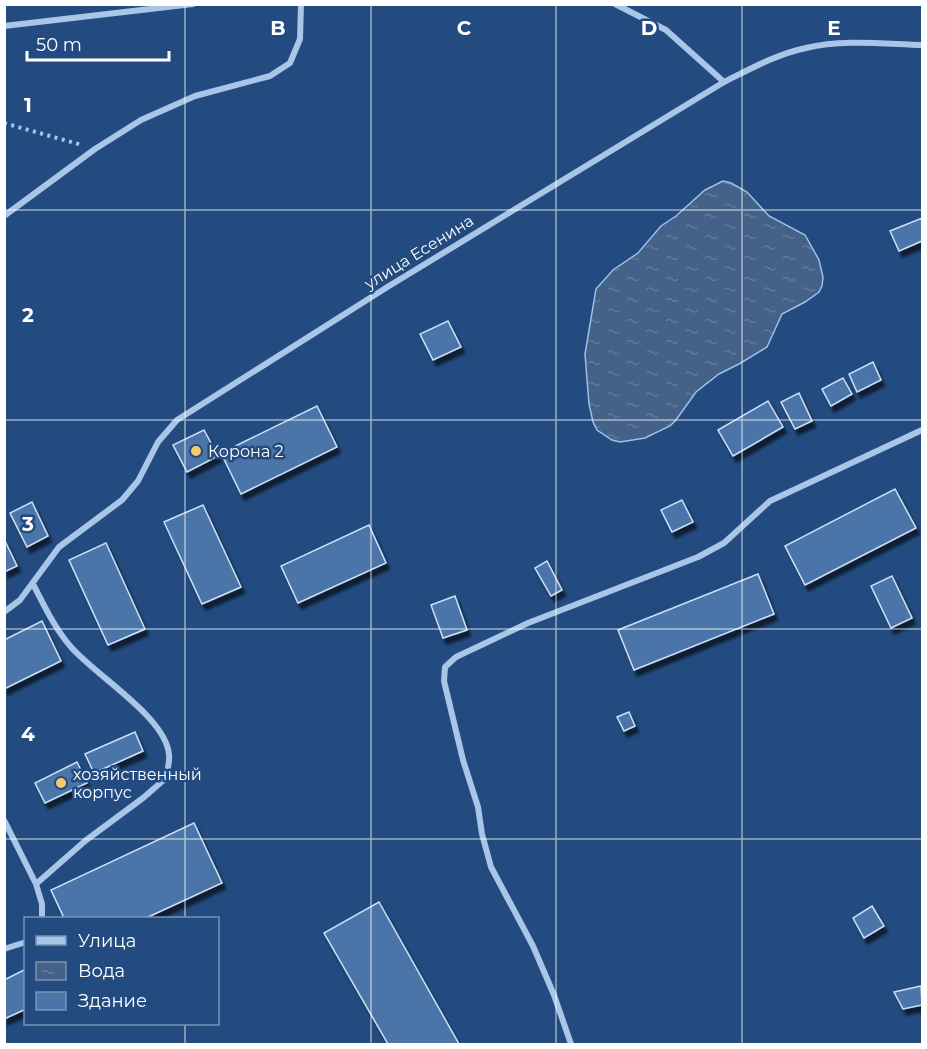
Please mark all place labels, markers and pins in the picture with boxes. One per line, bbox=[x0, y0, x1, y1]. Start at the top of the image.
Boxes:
place label: Корона 2 bbox=[208, 442, 284, 461]
marker: Корона 2 bbox=[189, 444, 203, 458]
place label: хозяйственный корпус bbox=[73, 765, 202, 802]
marker: хозяйственный корпус bbox=[54, 776, 68, 790]

